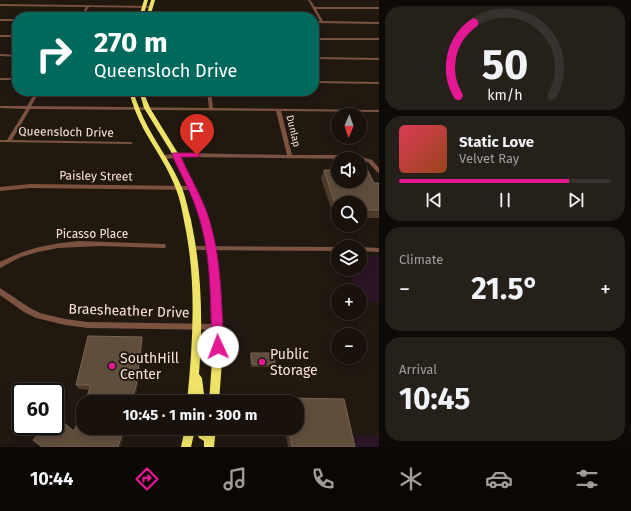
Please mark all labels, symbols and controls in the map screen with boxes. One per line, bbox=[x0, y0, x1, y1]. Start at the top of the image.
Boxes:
text: 270 m bbox=[94, 26, 168, 59]
icon: right bbox=[28, 28, 80, 80]
text: 50 bbox=[482, 40, 528, 90]
text: Queensloch Drive bbox=[94, 60, 237, 82]
text: km/h bbox=[487, 87, 523, 104]
north arrow bbox=[331, 108, 367, 144]
map controls bbox=[331, 108, 367, 364]
pin bbox=[180, 114, 214, 155]
street label: Dunlap bbox=[283, 114, 303, 148]
icon: arrive bbox=[186, 120, 208, 142]
street label: Queensloch Drive bbox=[18, 124, 114, 140]
text: Static Love bbox=[459, 133, 534, 151]
text: Velvet Ray bbox=[459, 151, 519, 166]
button: sound bbox=[331, 152, 367, 188]
street label: Paisley Street bbox=[59, 168, 133, 184]
icon: previous bbox=[423, 189, 445, 211]
icon: pause bbox=[494, 189, 516, 211]
icon: next bbox=[565, 189, 587, 211]
button: search bbox=[331, 196, 367, 232]
street label: Picasso Place bbox=[56, 227, 128, 241]
button: layers bbox=[331, 240, 367, 276]
text: Climate bbox=[399, 252, 443, 267]
text: 21.5° bbox=[471, 271, 539, 307]
text: − bbox=[399, 276, 410, 303]
text: + bbox=[600, 276, 611, 303]
button: + bbox=[331, 284, 367, 320]
street label: Braesheather Drive bbox=[68, 300, 190, 322]
position arrow bbox=[197, 326, 239, 368]
button: − bbox=[331, 328, 367, 364]
place label: Public Storage bbox=[270, 346, 318, 379]
place label: SouthHill Center bbox=[120, 350, 179, 383]
marker: Public Storage bbox=[257, 357, 267, 367]
marker: SouthHill Center bbox=[107, 361, 117, 371]
text: Arrival bbox=[399, 362, 437, 377]
text: 10:45 bbox=[399, 381, 470, 417]
speed limit sign: 60 bbox=[12, 383, 64, 435]
text: 10:45 · 1 min · 300 m bbox=[123, 406, 257, 424]
icon: directions bbox=[133, 465, 161, 493]
icon: music bbox=[221, 465, 249, 493]
icon: phone bbox=[309, 465, 337, 493]
icon: climate bbox=[397, 465, 425, 493]
icon: car bbox=[485, 465, 513, 493]
icon: filters bbox=[573, 465, 601, 493]
text: 10:44 bbox=[30, 468, 73, 490]

